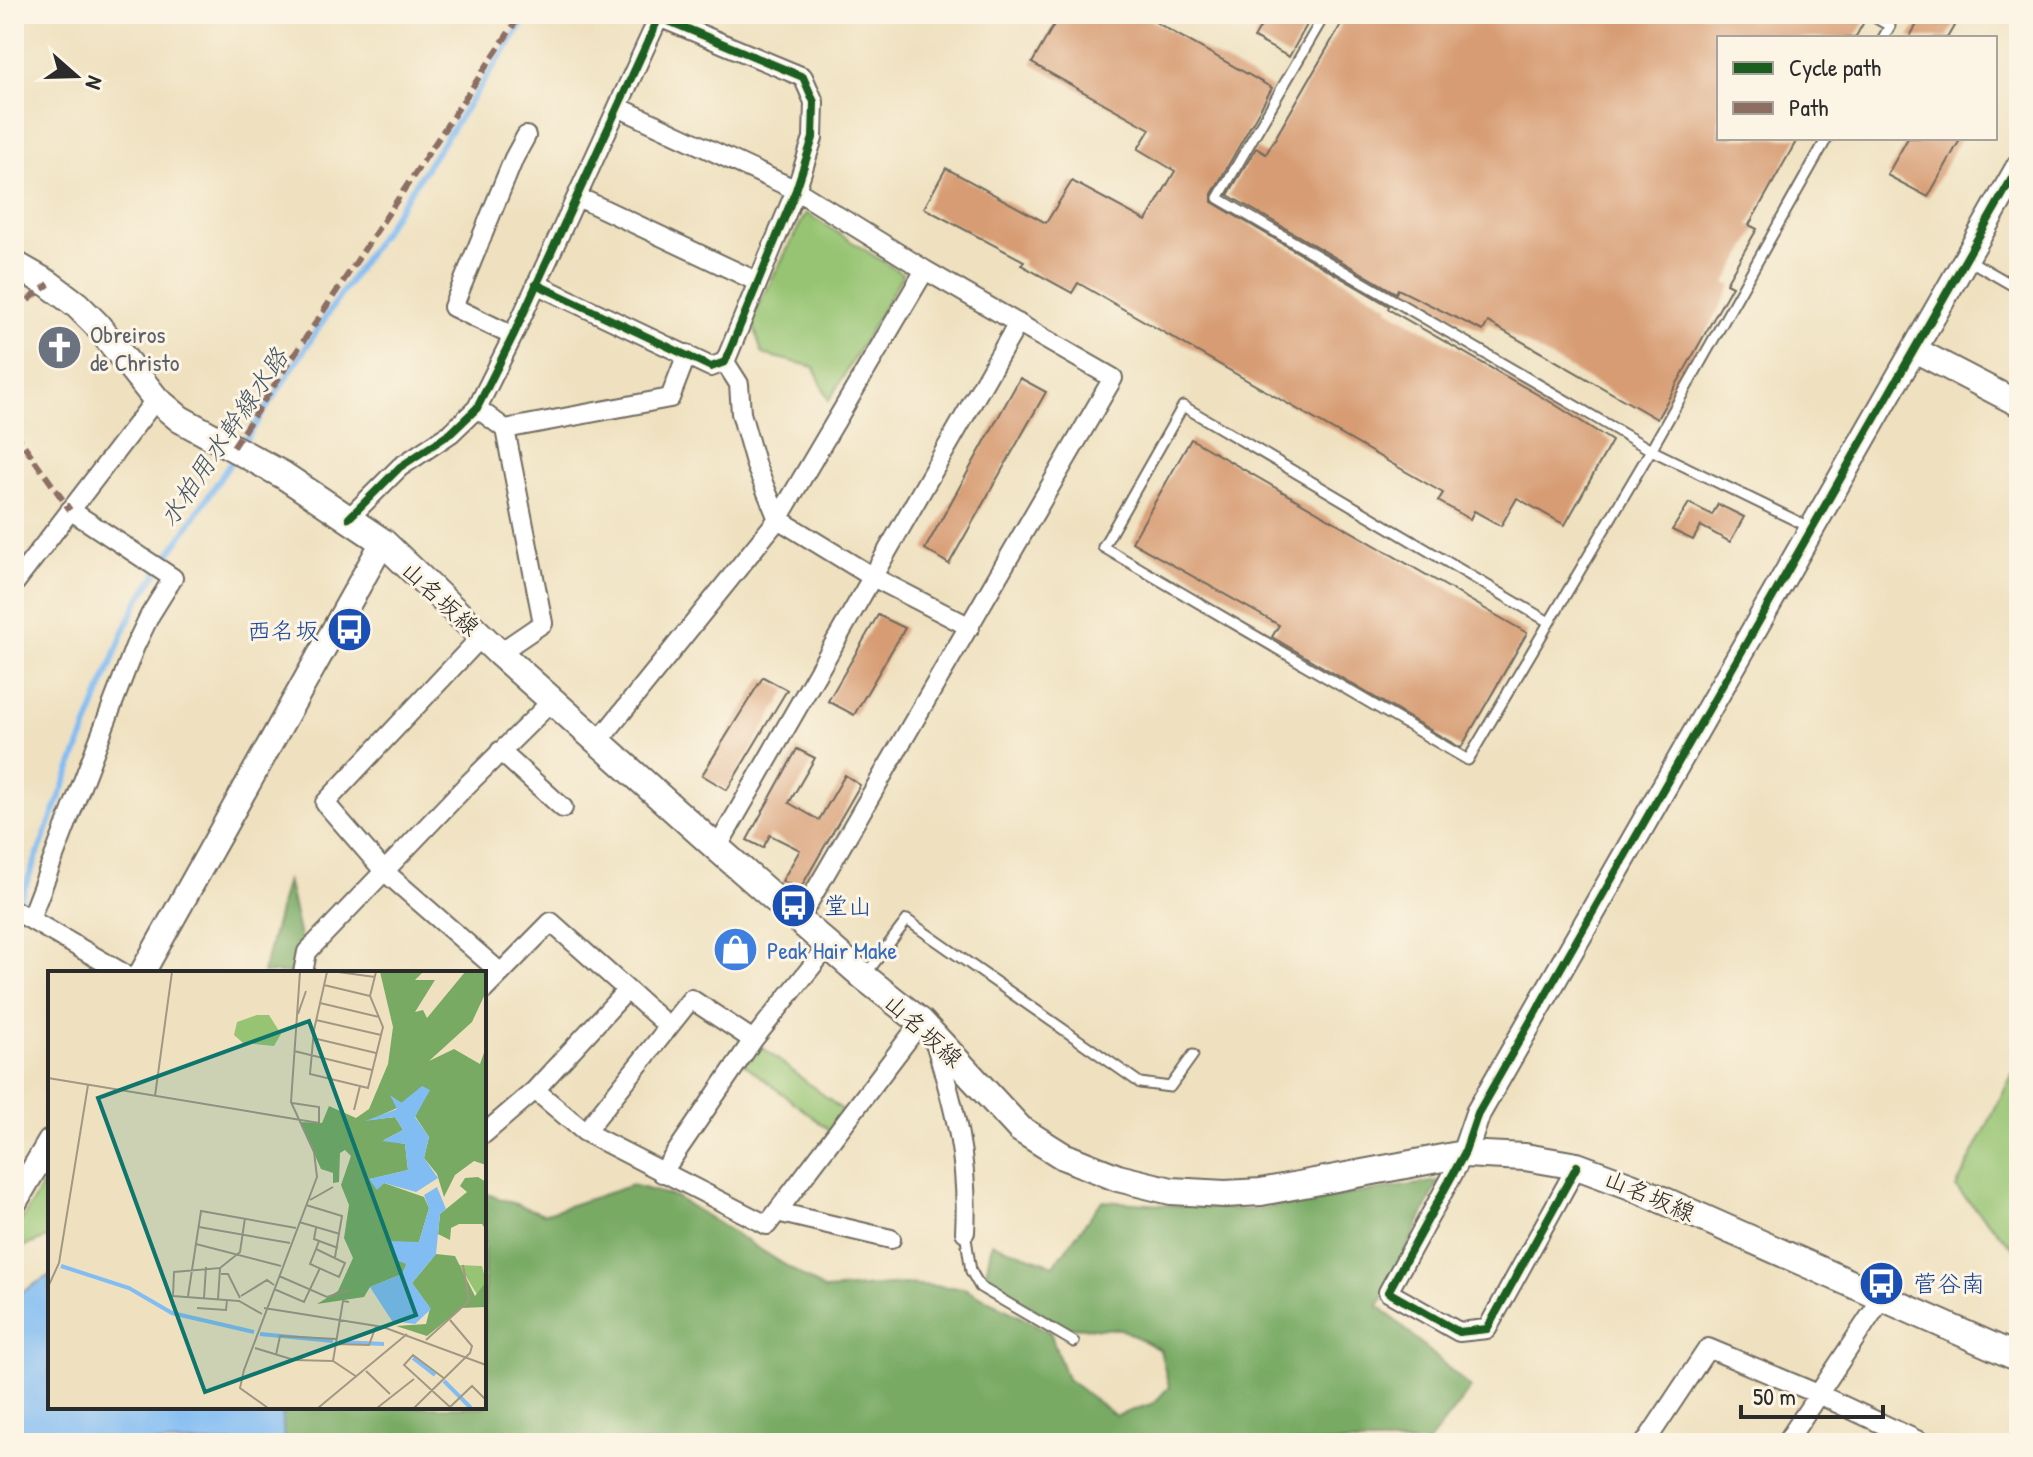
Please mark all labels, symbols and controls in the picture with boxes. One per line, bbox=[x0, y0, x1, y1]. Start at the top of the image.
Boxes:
north arrow bbox=[36, 36, 116, 116]
legend bbox=[1717, 36, 1997, 140]
text: Cycle path bbox=[1789, 51, 1881, 83]
text: N bbox=[79, 72, 111, 94]
text: Path bbox=[1789, 91, 1828, 123]
place label: Obreiros de Christo bbox=[90, 318, 180, 378]
church icon: Obreiros de Christo bbox=[35, 324, 83, 372]
water label: 水柏用水幹線水路 bbox=[150, 339, 297, 533]
street label: 山名坂線 bbox=[395, 554, 487, 642]
bus stop icon: 西名坂 bbox=[326, 606, 374, 654]
place label: 西名坂 bbox=[247, 614, 319, 646]
bus stop icon: 堂山 bbox=[769, 881, 817, 929]
place label: 堂山 bbox=[824, 889, 872, 921]
shop icon: Peak Hair Make bbox=[712, 926, 760, 974]
place label: Peak Hair Make bbox=[767, 934, 897, 966]
inset map bbox=[48, 971, 486, 1409]
street label: 山名坂線 bbox=[878, 986, 970, 1074]
street label: 山名坂線 bbox=[1600, 1162, 1700, 1228]
bus stop icon: 菅谷南 bbox=[1858, 1259, 1906, 1307]
place label: 菅谷南 bbox=[1913, 1267, 1985, 1299]
scale bar bbox=[1741, 1369, 1883, 1419]
text: 50 m bbox=[1753, 1380, 1796, 1412]

